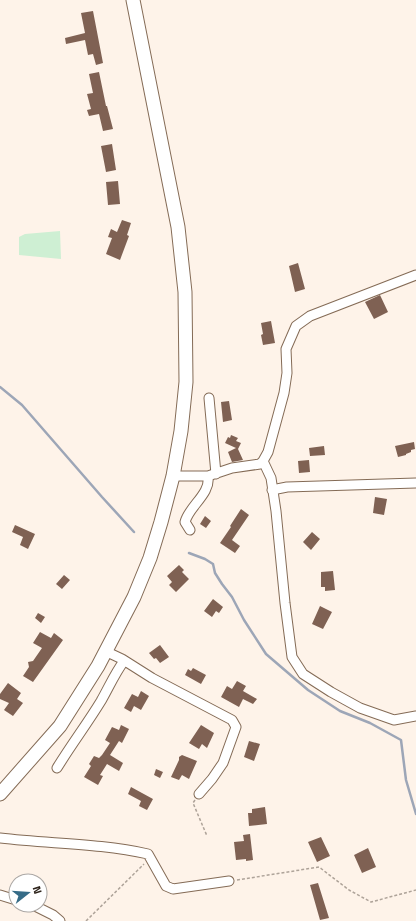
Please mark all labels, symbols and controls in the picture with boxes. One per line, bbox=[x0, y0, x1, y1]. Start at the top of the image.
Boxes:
north arrow bbox=[8, 873, 48, 913]
text: N bbox=[29, 884, 46, 896]

